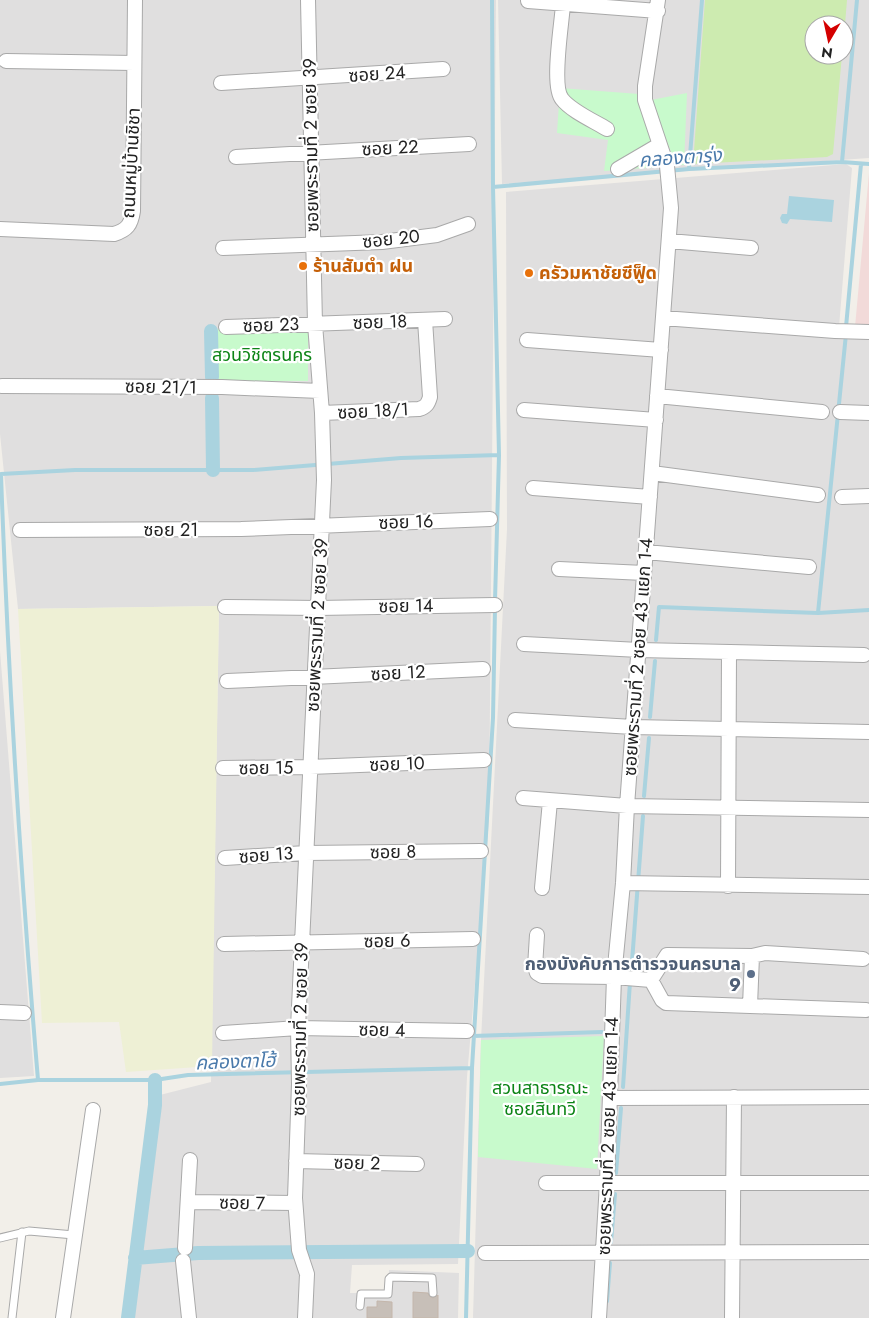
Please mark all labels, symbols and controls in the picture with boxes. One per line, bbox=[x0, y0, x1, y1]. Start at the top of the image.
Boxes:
north arrow bbox=[804, 15, 854, 65]
text: N bbox=[820, 42, 834, 64]
street label: ซอยพระรามที่ 2 ซอย 39 bbox=[296, 58, 326, 232]
street label: ซอย 24 bbox=[348, 59, 406, 89]
street label: ถนนหมู่บ้านชิชา bbox=[115, 107, 147, 219]
street label: ซอย 22 bbox=[361, 134, 419, 162]
water label: คลองตารุ่ง bbox=[638, 141, 723, 174]
street label: ซอย 20 bbox=[361, 223, 421, 255]
place label: ร้านสัมตำ ฝน bbox=[313, 253, 413, 279]
marker: ร้านสัมตำ ฝน bbox=[297, 260, 309, 272]
place label: ครัวมหาชัยซีฟู็ด bbox=[539, 260, 657, 286]
marker: ครัวมหาชัยซีฟู็ด bbox=[523, 267, 535, 279]
street label: ซอย 18 bbox=[352, 308, 408, 336]
street label: ซอย 23 bbox=[242, 311, 300, 339]
park label: สวนวิชิตรนคร bbox=[212, 342, 312, 368]
street label: ซอย 21/1 bbox=[125, 373, 197, 401]
street label: ซอย 18/1 bbox=[337, 396, 409, 426]
street label: ซอย 16 bbox=[378, 508, 434, 536]
street label: ซอย 21 bbox=[144, 517, 198, 543]
street label: ซอยพระรามที่ 2 ซอย 39 bbox=[299, 537, 335, 713]
street label: ซอยพระรามที่ 2 ซอย 43 แยก 1-4 bbox=[617, 537, 659, 777]
street label: ซอย 14 bbox=[378, 593, 434, 619]
street label: ซอย 12 bbox=[370, 659, 426, 687]
street label: ซอย 10 bbox=[369, 750, 425, 778]
street label: ซอย 15 bbox=[238, 755, 294, 781]
street label: ซอย 8 bbox=[370, 839, 416, 865]
street label: ซอย 13 bbox=[238, 840, 294, 870]
street label: ซอย 6 bbox=[363, 928, 411, 954]
street label: ซอยพระรามที่ 2 ซอย 39 bbox=[285, 942, 315, 1116]
place label: กองบังคับการตำรวจนครบาล 9 bbox=[525, 951, 741, 998]
marker: กองบังคับการตำรวจนครบาล 9 bbox=[745, 968, 757, 980]
street label: ซอยพระรามที่ 2 ซอย 43 แยก 1-4 bbox=[591, 1016, 625, 1256]
street label: ซอย 4 bbox=[358, 1017, 406, 1043]
water label: คลองตาโฮ้ bbox=[195, 1047, 278, 1076]
park label: สวนสาธารณะ ซอยสินทวี bbox=[492, 1075, 588, 1122]
street label: ซอย 2 bbox=[333, 1150, 381, 1176]
street label: ซอย 7 bbox=[219, 1190, 266, 1216]

